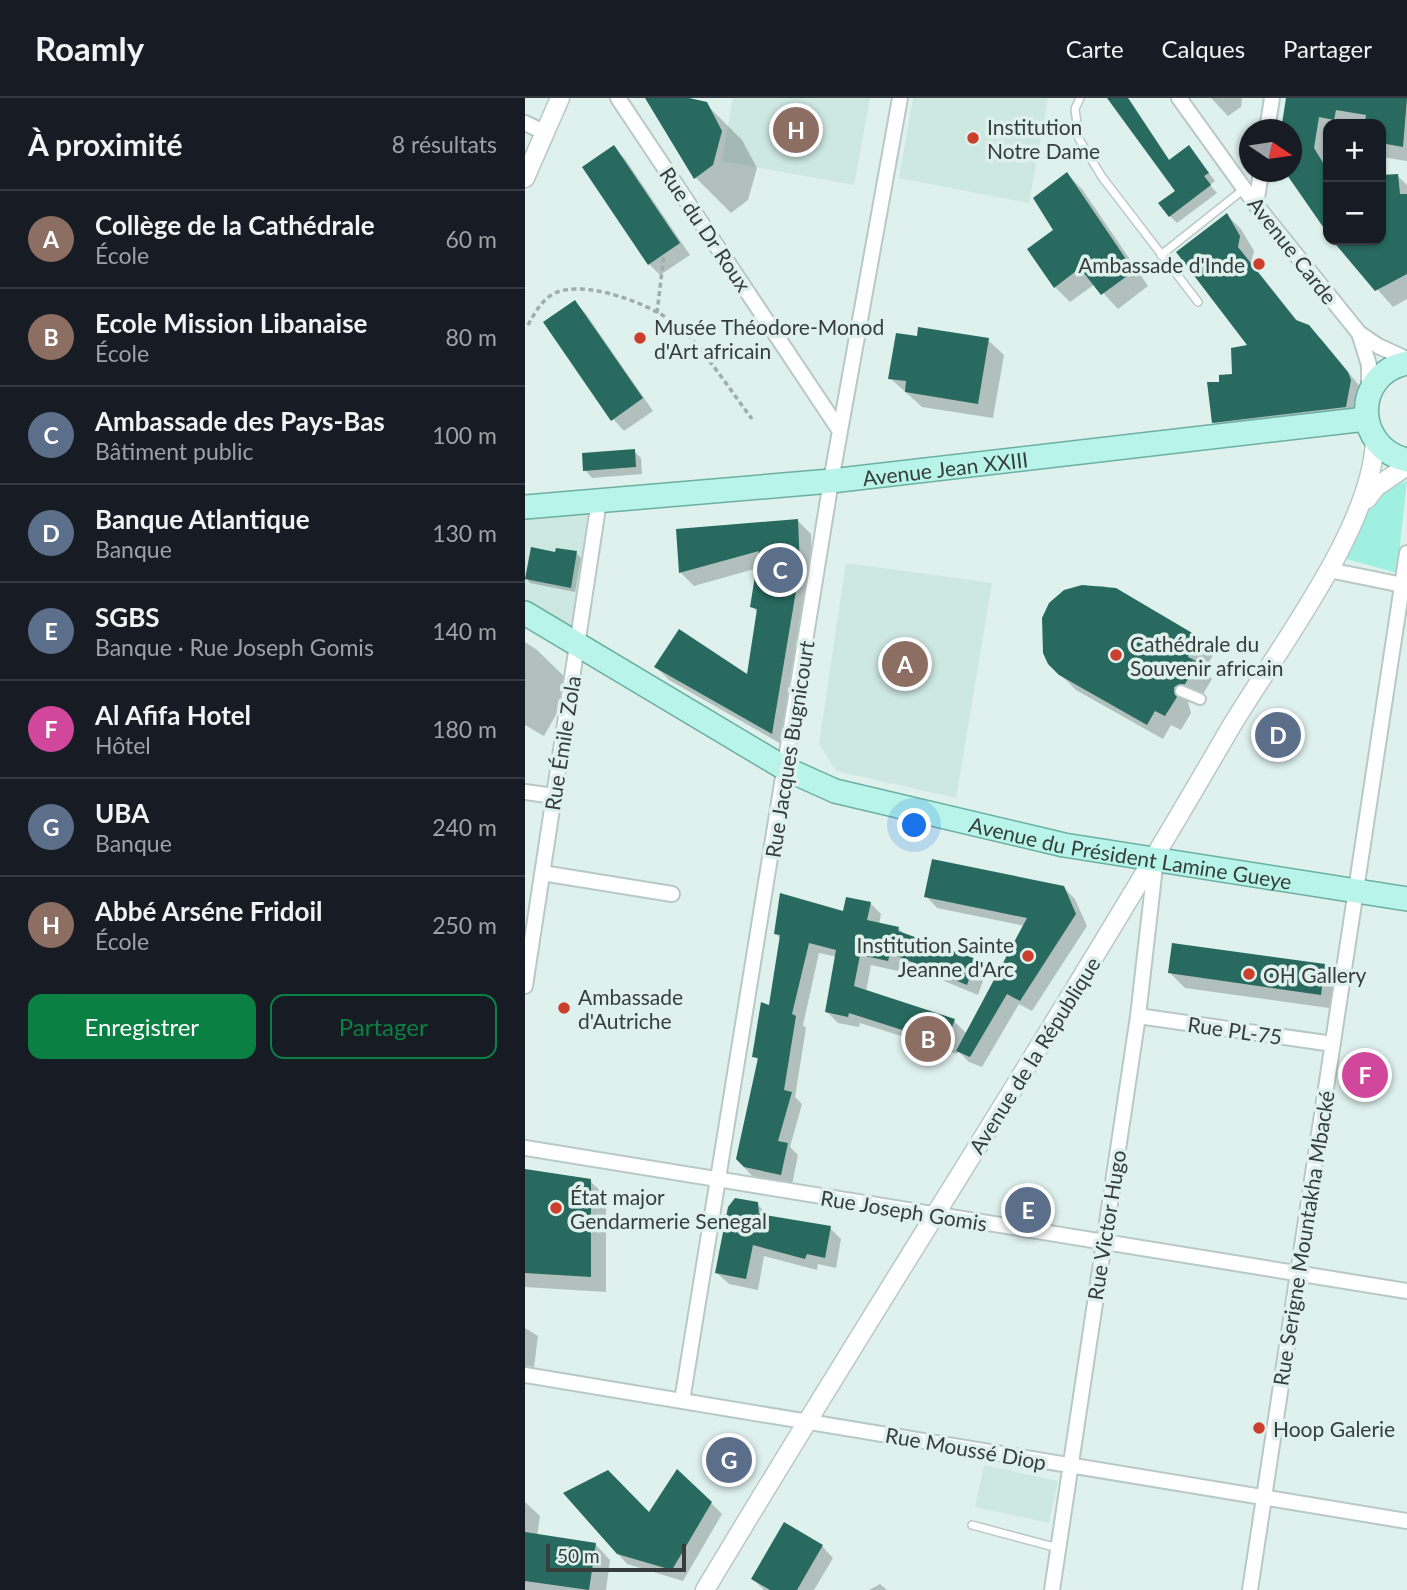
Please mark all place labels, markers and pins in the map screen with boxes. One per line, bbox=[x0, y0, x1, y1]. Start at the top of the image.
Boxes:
pin: H bbox=[773, 104, 819, 156]
place label: Institution Notre Dame bbox=[987, 114, 1100, 163]
marker: Institution Notre Dame bbox=[965, 130, 981, 146]
place label: Ambassade d'Inde bbox=[1078, 252, 1245, 277]
marker: Ambassade d'Inde bbox=[1251, 256, 1267, 272]
place label: Musée Théodore-Monod d'Art africain bbox=[654, 314, 884, 363]
marker: Musée Théodore-Monod d'Art africain bbox=[632, 330, 648, 346]
pin: C bbox=[757, 544, 803, 596]
place label: Cathédrale du Souvenir africain bbox=[1130, 631, 1283, 680]
pin: A bbox=[882, 638, 928, 690]
marker: Cathédrale du Souvenir africain bbox=[1108, 647, 1124, 663]
pin: D bbox=[1255, 709, 1301, 761]
place label: Institution Sainte Jeanne d'Arc bbox=[857, 932, 1014, 981]
marker: Institution Sainte Jeanne d'Arc bbox=[1020, 948, 1036, 964]
place label: OH Gallery bbox=[1263, 962, 1367, 987]
marker: OH Gallery bbox=[1241, 966, 1257, 982]
place label: Ambassade d'Autriche bbox=[578, 984, 683, 1033]
marker: Ambassade d'Autriche bbox=[556, 1000, 572, 1016]
pin: B bbox=[905, 1013, 951, 1065]
pin: F bbox=[1342, 1049, 1388, 1101]
place label: État major Gendarmerie Senegal bbox=[570, 1184, 767, 1233]
pin: E bbox=[1005, 1184, 1051, 1236]
marker: État major Gendarmerie Senegal bbox=[548, 1200, 564, 1216]
place label: Hoop Galerie bbox=[1273, 1416, 1395, 1441]
marker: Hoop Galerie bbox=[1251, 1420, 1267, 1436]
pin: G bbox=[706, 1434, 752, 1486]

